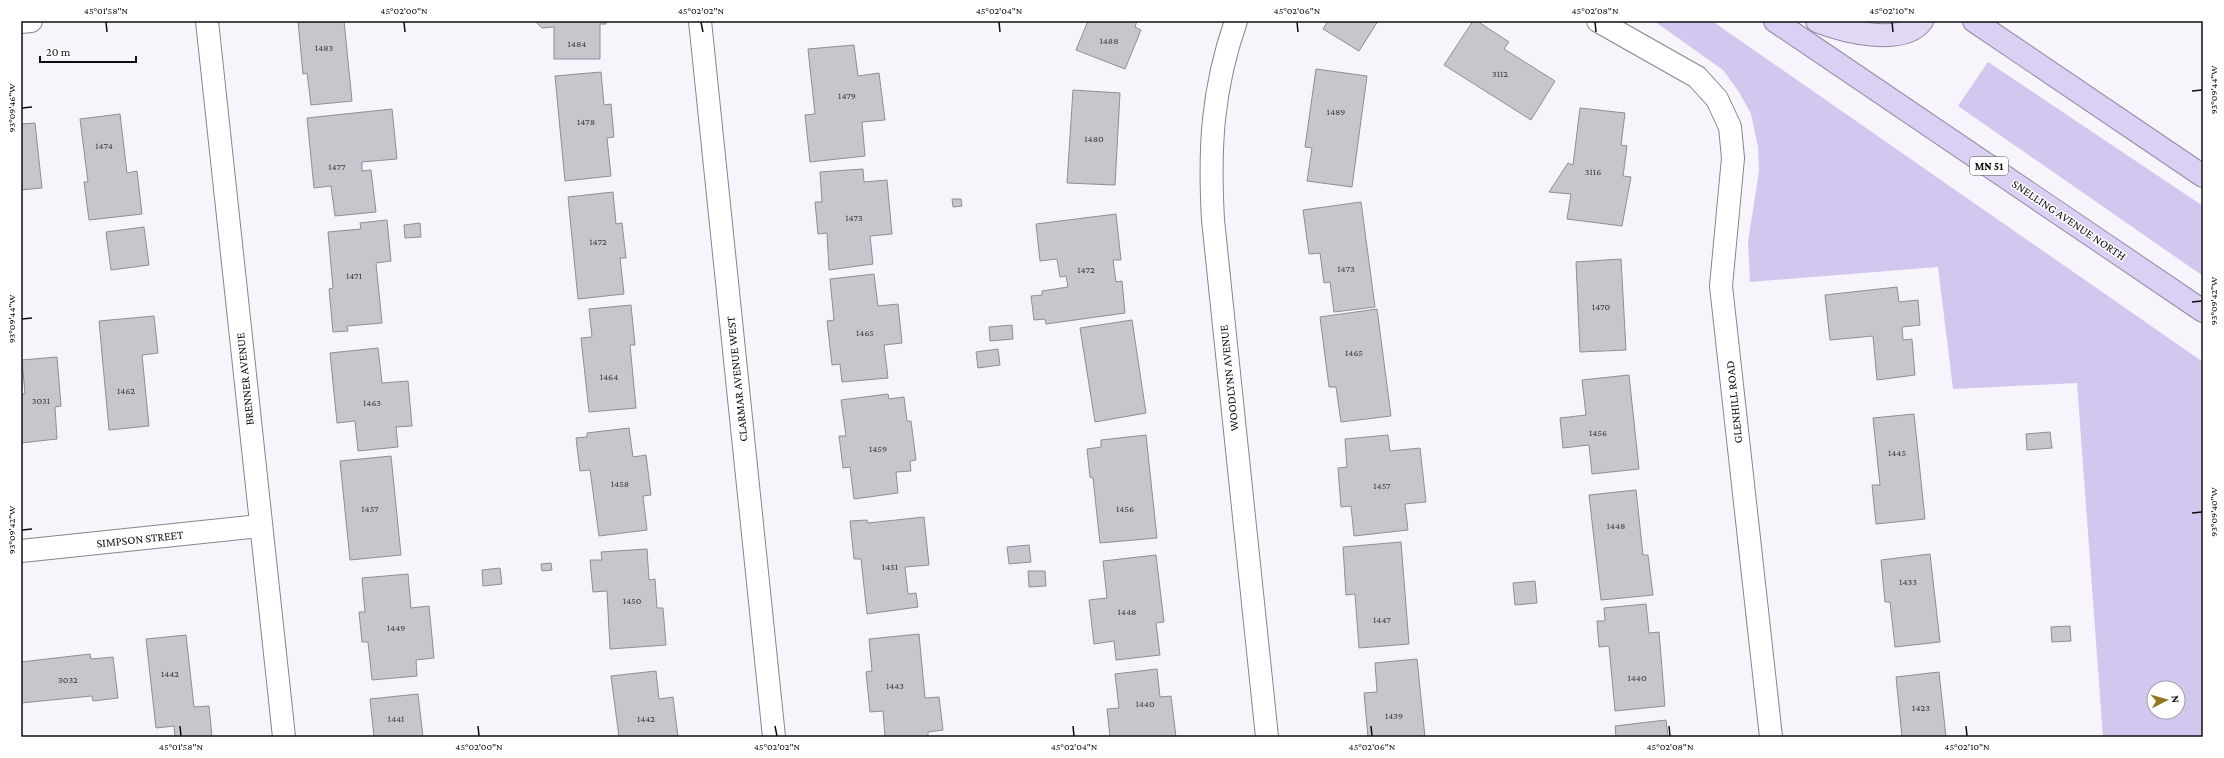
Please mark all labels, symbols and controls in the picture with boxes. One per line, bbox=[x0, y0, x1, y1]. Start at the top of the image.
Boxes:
text: 45°01'58"N bbox=[84, 5, 129, 16]
text: 45°02'00"N bbox=[380, 5, 428, 16]
text: 45°02'02"N bbox=[678, 5, 725, 16]
text: 45°02'04"N bbox=[976, 5, 1023, 16]
text: 45°02'06"N bbox=[1274, 5, 1321, 16]
text: 45°02'08"N bbox=[1571, 5, 1619, 16]
text: 45°02'10"N bbox=[1869, 5, 1915, 16]
house number: 1488 bbox=[1099, 35, 1119, 46]
scale bar bbox=[40, 38, 136, 64]
house number: 1484 bbox=[568, 38, 586, 49]
house number: 1483 bbox=[315, 42, 333, 53]
text: 20 m bbox=[46, 45, 71, 59]
text: 93°09'44"W bbox=[2208, 65, 2219, 114]
house number: 3112 bbox=[1492, 68, 1508, 79]
text: 93°09'46"W bbox=[6, 83, 17, 132]
house number: 1479 bbox=[838, 90, 856, 101]
house number: 1489 bbox=[1327, 106, 1345, 117]
house number: 1478 bbox=[577, 116, 595, 127]
house number: 1480 bbox=[1084, 133, 1104, 144]
house number: 1474 bbox=[95, 140, 113, 151]
road number: MN 51 bbox=[1970, 157, 2008, 175]
house number: 1477 bbox=[328, 161, 346, 172]
house number: 3116 bbox=[1585, 166, 1601, 177]
street label: SNELLING AVENUE NORTH bbox=[2009, 177, 2129, 263]
house number: 1473 bbox=[845, 212, 863, 223]
house number: 1472 bbox=[589, 236, 607, 247]
house number: 1473 bbox=[1337, 263, 1355, 274]
house number: 1472 bbox=[1077, 264, 1095, 275]
house number: 1471 bbox=[346, 270, 362, 281]
text: 93°09'42"W bbox=[2208, 276, 2219, 325]
text: 93°09'44"W bbox=[6, 294, 17, 343]
house number: 1470 bbox=[1592, 301, 1610, 312]
street label: CLARMAR AVENUE WEST bbox=[723, 315, 751, 443]
street label: WOODLYNN AVENUE bbox=[1216, 324, 1242, 432]
house number: 1465 bbox=[856, 327, 874, 338]
street label: BRENNER AVENUE bbox=[233, 331, 257, 426]
house number: 1465 bbox=[1345, 347, 1363, 358]
street label: GLENHILL ROAD bbox=[1723, 360, 1745, 444]
house number: 1464 bbox=[600, 371, 618, 382]
house number: 1462 bbox=[117, 385, 135, 396]
house number: 3031 bbox=[32, 395, 50, 406]
house number: 1463 bbox=[363, 397, 381, 408]
house number: 1456 bbox=[1589, 427, 1607, 438]
house number: 1459 bbox=[869, 443, 887, 454]
house number: 1445 bbox=[1888, 447, 1906, 458]
house number: 1458 bbox=[611, 478, 629, 489]
house number: 1457 bbox=[1373, 480, 1391, 491]
text: 93°09'40"W bbox=[2208, 487, 2219, 537]
house number: 1457 bbox=[361, 503, 379, 514]
house number: 1456 bbox=[1116, 503, 1134, 514]
text: 93°09'42"W bbox=[6, 505, 17, 554]
house number: 1448 bbox=[1607, 520, 1625, 531]
street label: SIMPSON STREET bbox=[96, 527, 185, 551]
house number: 1451 bbox=[882, 561, 898, 572]
house number: 1433 bbox=[1899, 576, 1917, 587]
house number: 1450 bbox=[623, 595, 642, 606]
house number: 1448 bbox=[1118, 606, 1136, 617]
house number: 1447 bbox=[1373, 614, 1391, 625]
house number: 1449 bbox=[387, 622, 405, 633]
house number: 1442 bbox=[161, 668, 179, 679]
house number: 1440 bbox=[1627, 672, 1647, 683]
house number: 3032 bbox=[58, 674, 78, 685]
house number: 1443 bbox=[886, 680, 904, 691]
north arrow bbox=[2146, 680, 2186, 720]
text: N bbox=[2170, 695, 2182, 704]
house number: 1440 bbox=[1135, 698, 1155, 709]
house number: 1423 bbox=[1912, 702, 1930, 713]
house number: 1439 bbox=[1385, 710, 1403, 721]
house number: 1441 bbox=[388, 713, 404, 724]
house number: 1442 bbox=[637, 713, 655, 724]
text: 45°01'58"N bbox=[159, 741, 204, 752]
text: 45°02'00"N bbox=[455, 741, 503, 752]
text: 45°02'02"N bbox=[754, 741, 801, 752]
text: 45°02'04"N bbox=[1051, 741, 1098, 752]
text: 45°02'06"N bbox=[1349, 741, 1396, 752]
text: 45°02'08"N bbox=[1646, 741, 1694, 752]
text: 45°02'10"N bbox=[1944, 741, 1990, 752]

